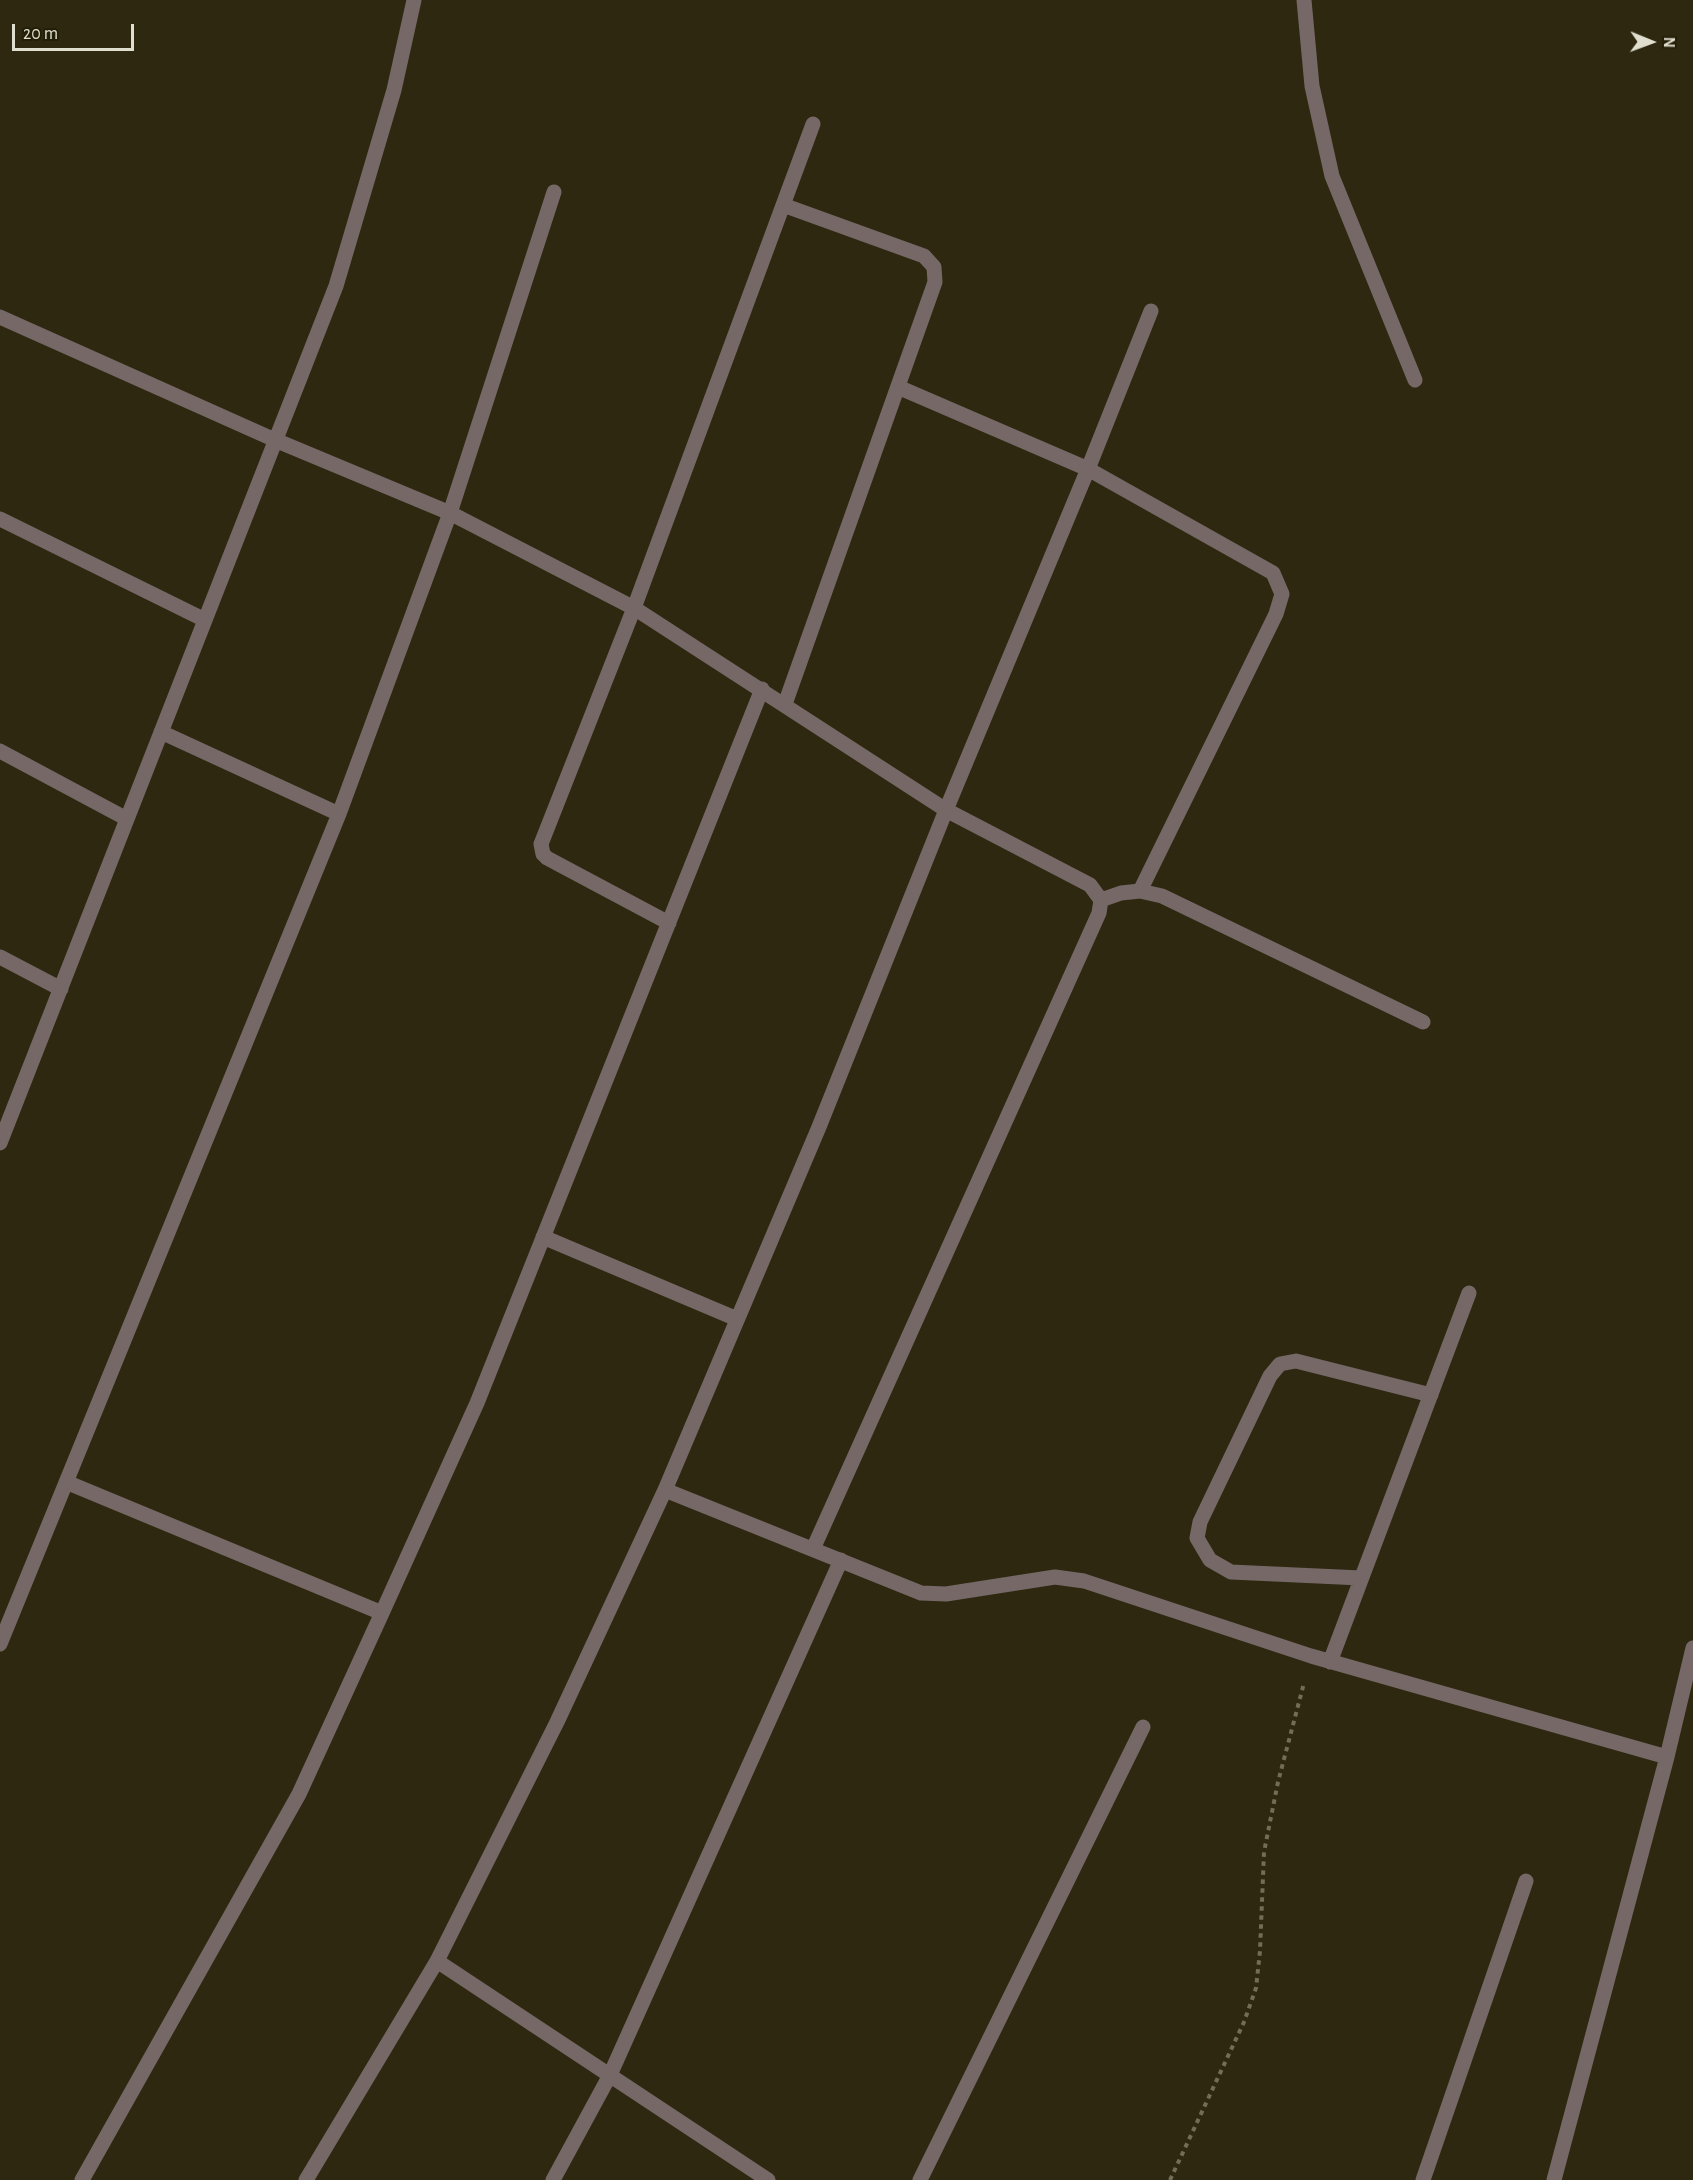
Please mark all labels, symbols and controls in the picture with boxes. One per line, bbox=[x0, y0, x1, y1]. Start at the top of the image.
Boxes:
scale bar bbox=[15, 12, 136, 50]
north arrow bbox=[1621, 12, 1681, 72]
text: 20 m bbox=[23, 25, 58, 43]
text: N bbox=[1661, 37, 1677, 48]

